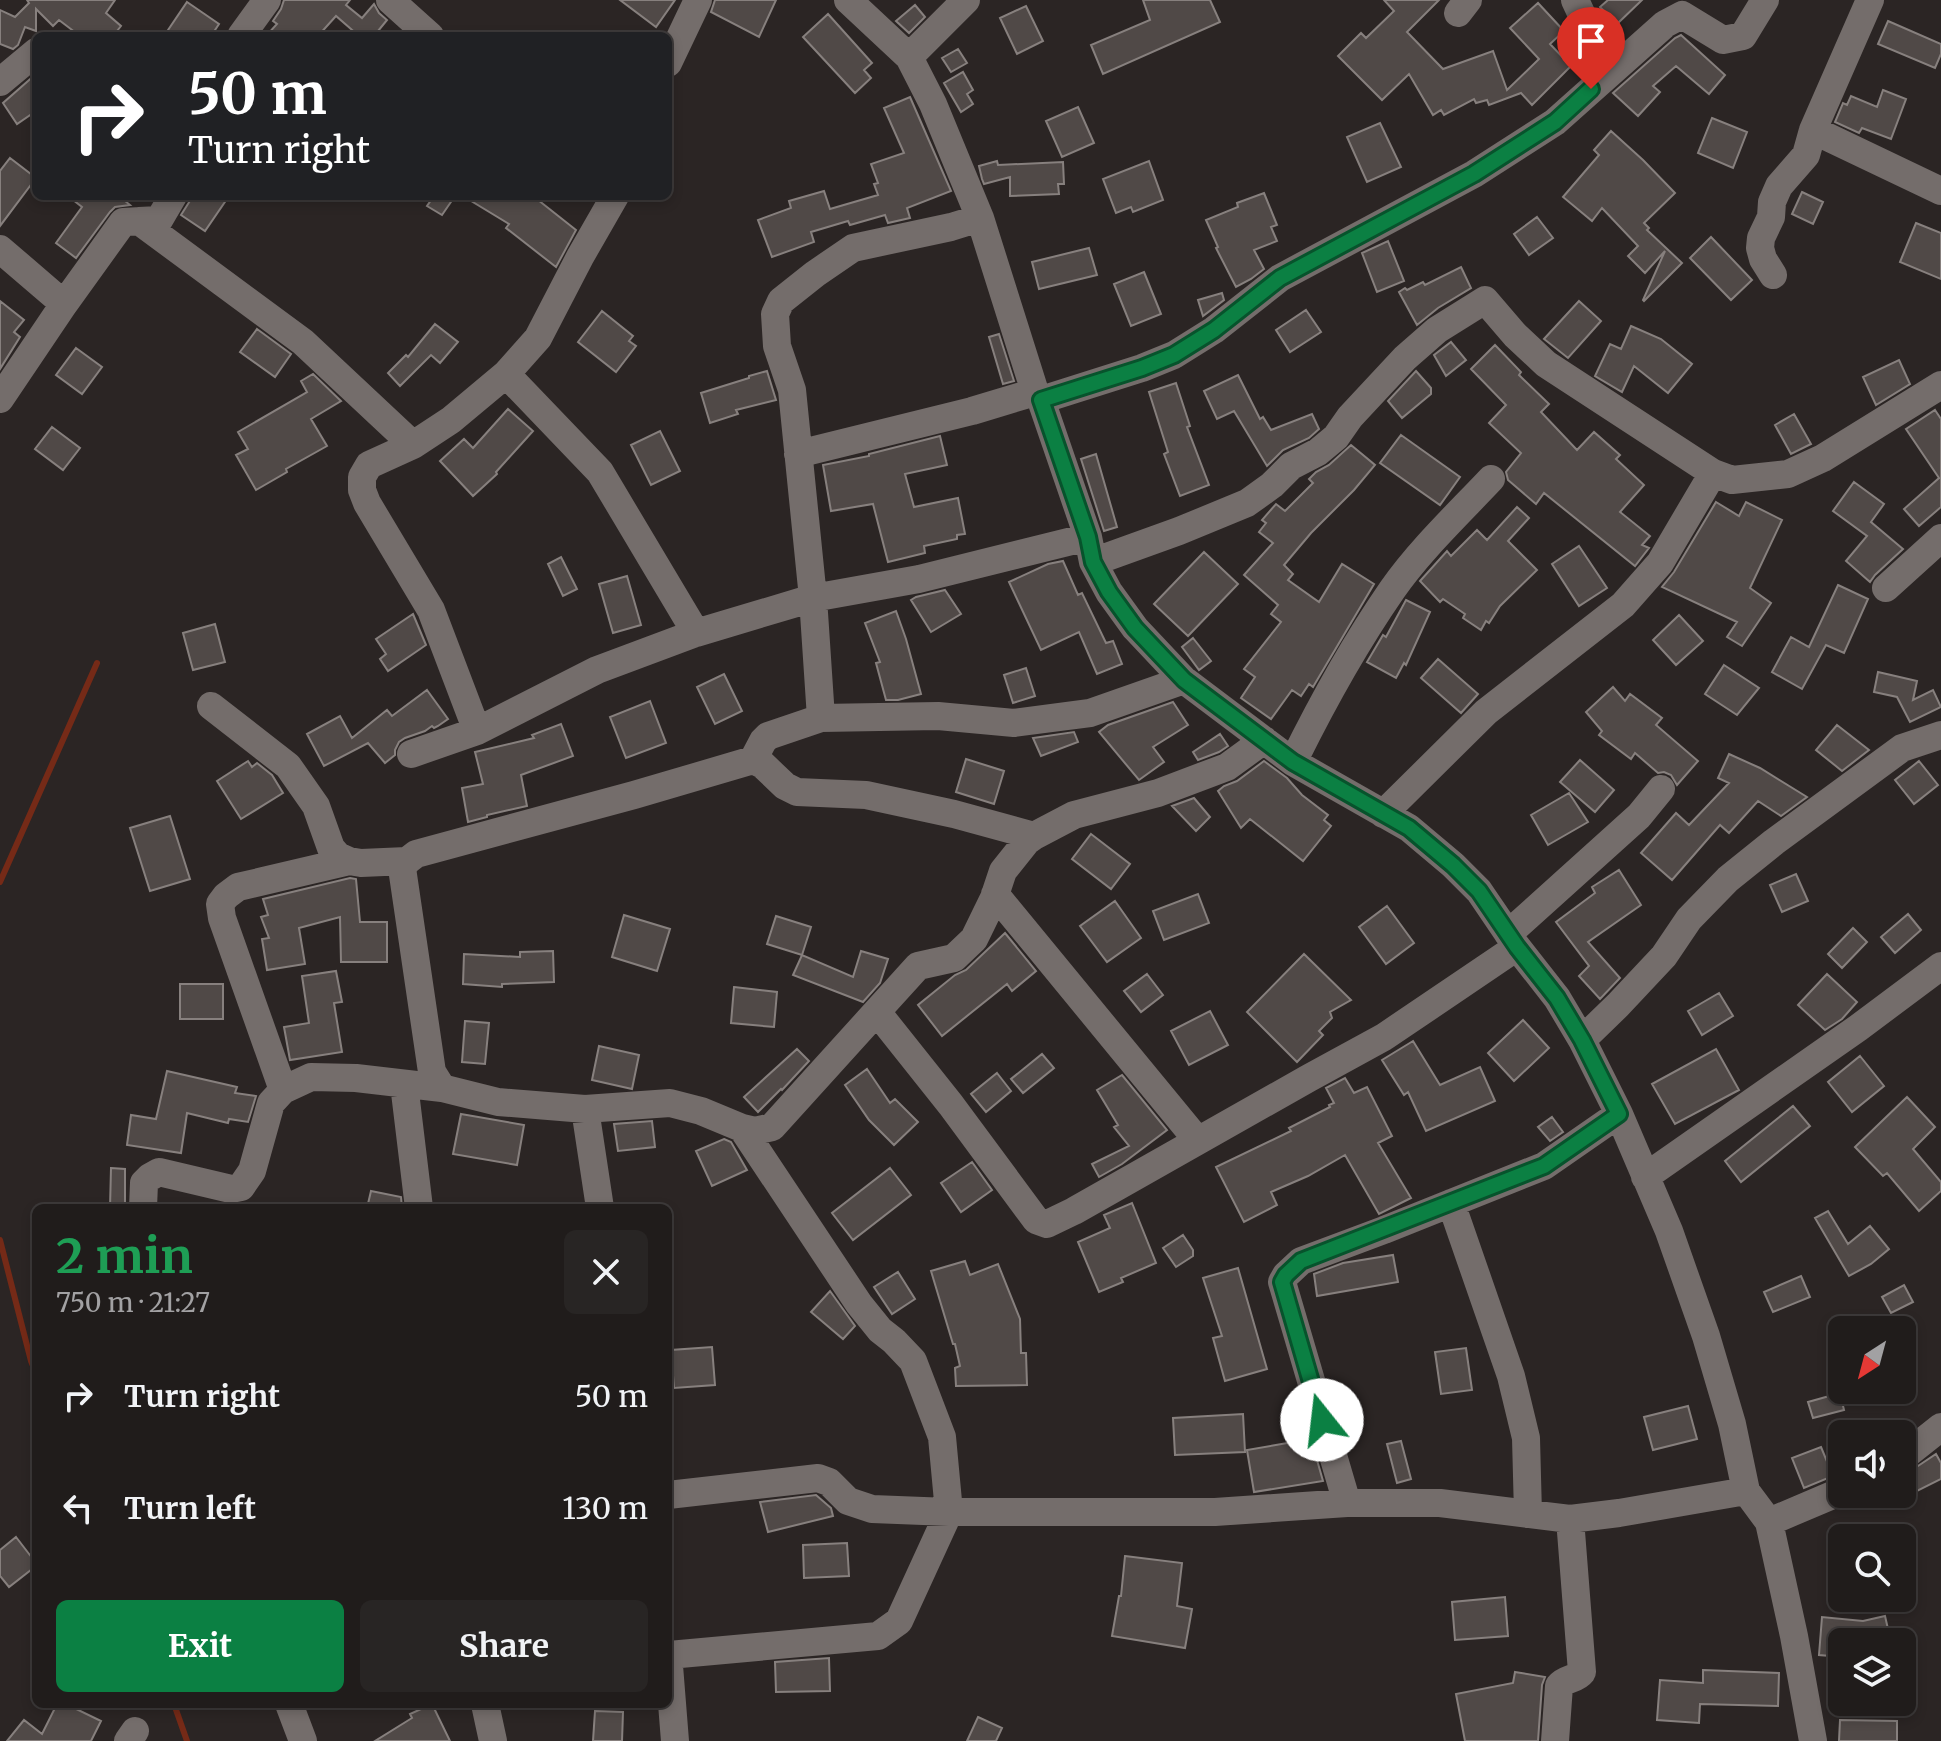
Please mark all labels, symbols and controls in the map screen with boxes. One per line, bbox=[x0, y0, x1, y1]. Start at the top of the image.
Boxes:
pin bbox=[1557, 7, 1625, 89]
icon: arrive bbox=[1569, 19, 1613, 63]
text: 50 m bbox=[188, 59, 327, 129]
icon: right bbox=[56, 64, 160, 168]
text: Turn right bbox=[188, 128, 370, 173]
text: 2 min bbox=[56, 1226, 193, 1286]
button: close bbox=[564, 1230, 648, 1314]
text: 750 m · 21:27 bbox=[56, 1286, 210, 1319]
north arrow bbox=[1828, 1316, 1916, 1404]
map controls bbox=[1828, 1316, 1916, 1716]
icon: right bbox=[56, 1374, 100, 1418]
text: Turn right bbox=[124, 1377, 280, 1415]
text: 50 m bbox=[575, 1377, 648, 1415]
position arrow bbox=[1280, 1378, 1364, 1462]
button: sound bbox=[1828, 1420, 1916, 1508]
icon: left bbox=[56, 1486, 100, 1530]
text: Turn left bbox=[124, 1489, 256, 1527]
text: 130 m bbox=[562, 1489, 648, 1527]
button: search bbox=[1828, 1524, 1916, 1612]
button: Exit bbox=[56, 1600, 344, 1692]
button: Share bbox=[360, 1600, 648, 1692]
button: layers bbox=[1828, 1628, 1916, 1716]

